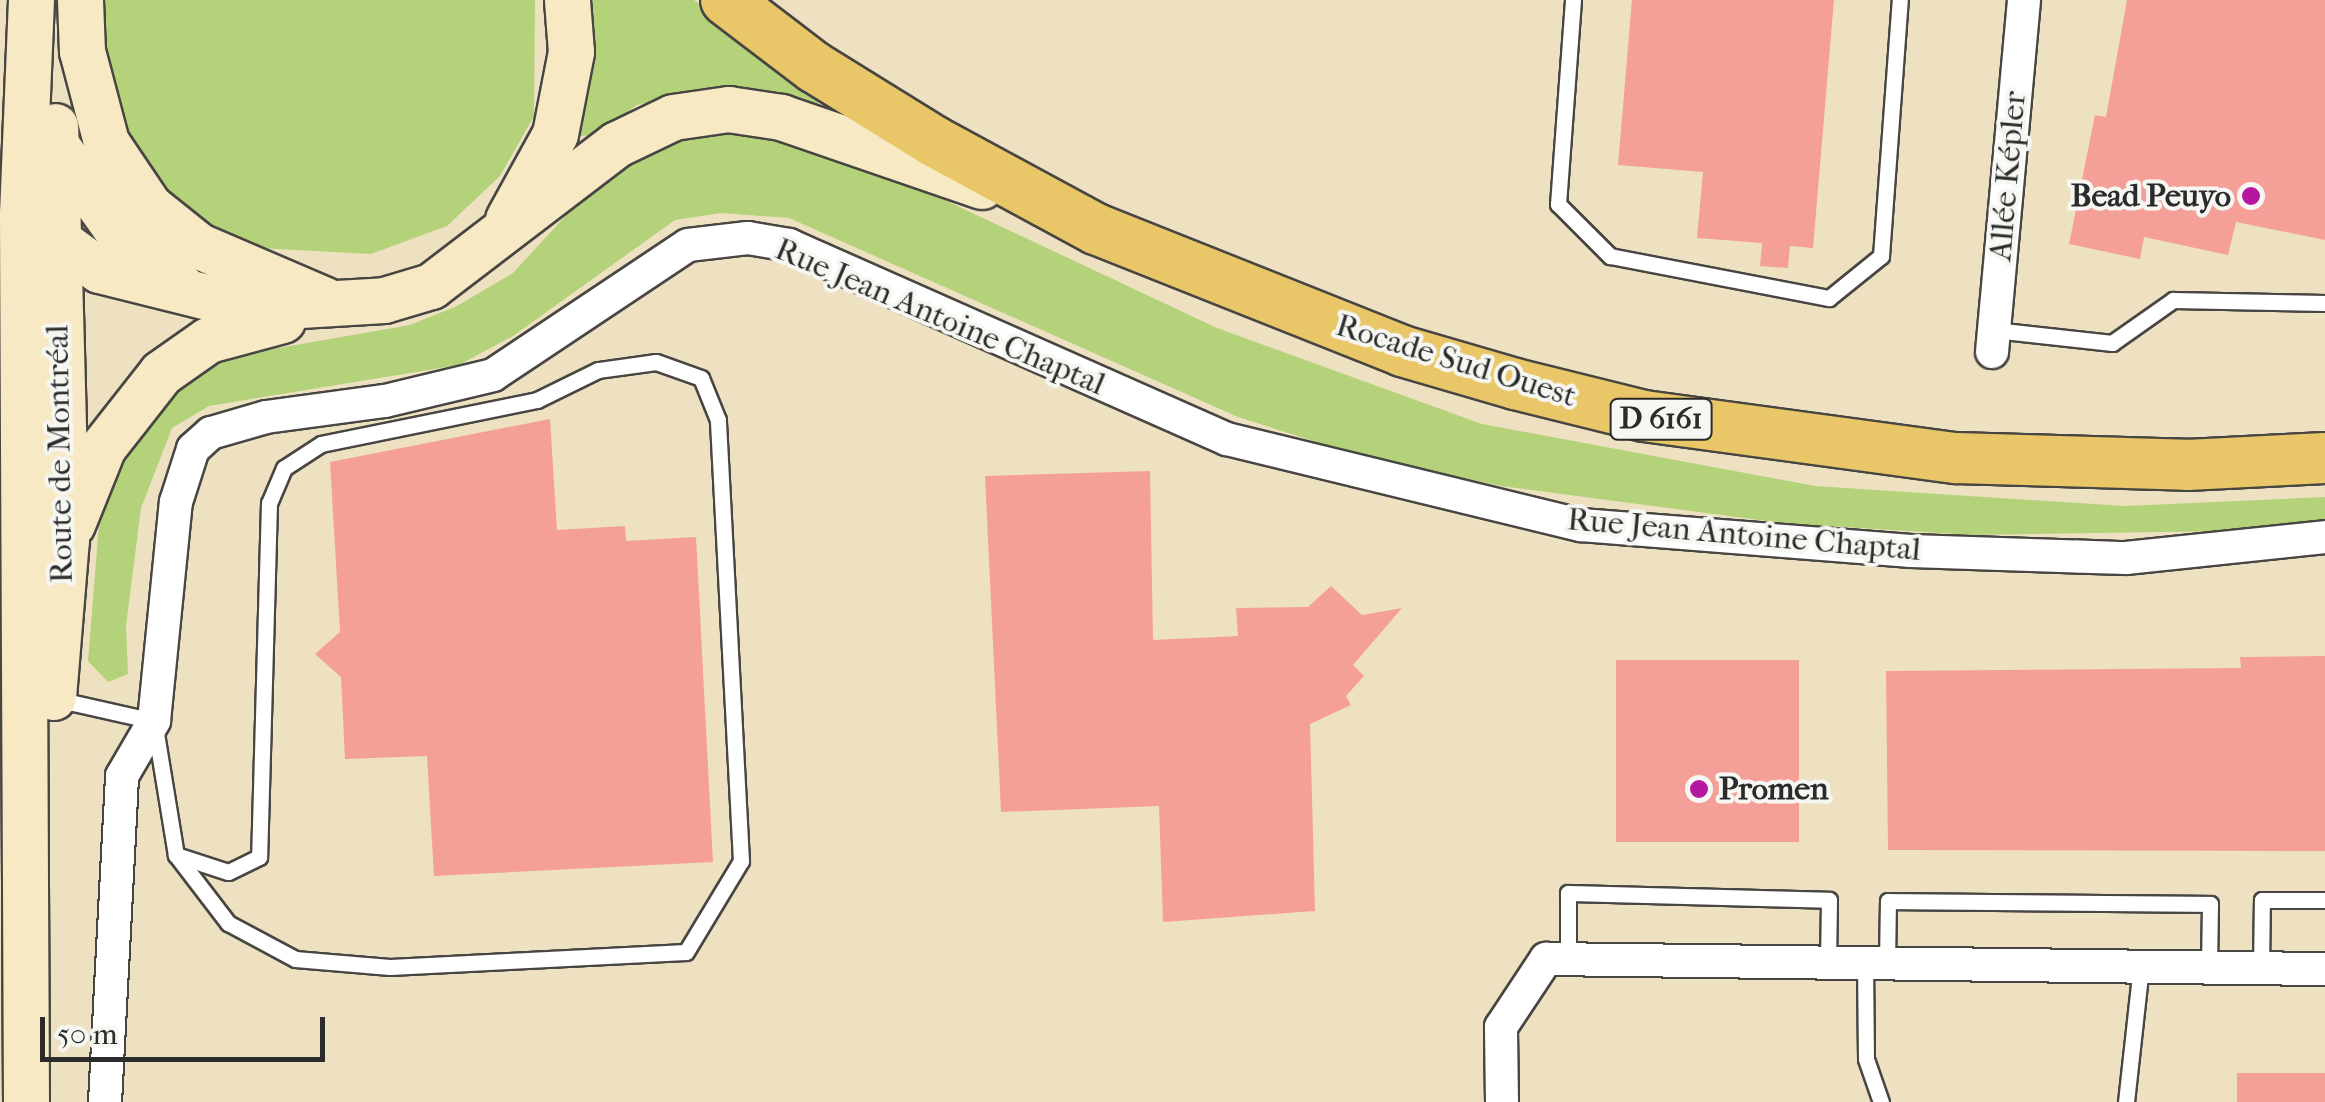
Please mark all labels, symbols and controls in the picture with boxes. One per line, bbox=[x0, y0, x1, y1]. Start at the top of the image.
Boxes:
street label: Allée Képler bbox=[1981, 89, 2035, 263]
place label: Bead Peuyo bbox=[2071, 177, 2231, 215]
marker: Bead Peuyo bbox=[2240, 185, 2262, 207]
street label: Rue Jean Antoine Chaptal bbox=[769, 230, 1111, 404]
street label: Rocade Sud Ouest bbox=[1331, 306, 1581, 416]
street label: Route de Montréal bbox=[39, 324, 81, 584]
road number: D 6161 bbox=[1608, 394, 1714, 444]
street label: Rue Jean Antoine Chaptal bbox=[1566, 500, 1922, 570]
place label: Promen bbox=[1719, 770, 1829, 808]
marker: Promen bbox=[1688, 778, 1710, 800]
scale bar bbox=[45, 997, 330, 1059]
text: 50 m bbox=[57, 1017, 118, 1052]

